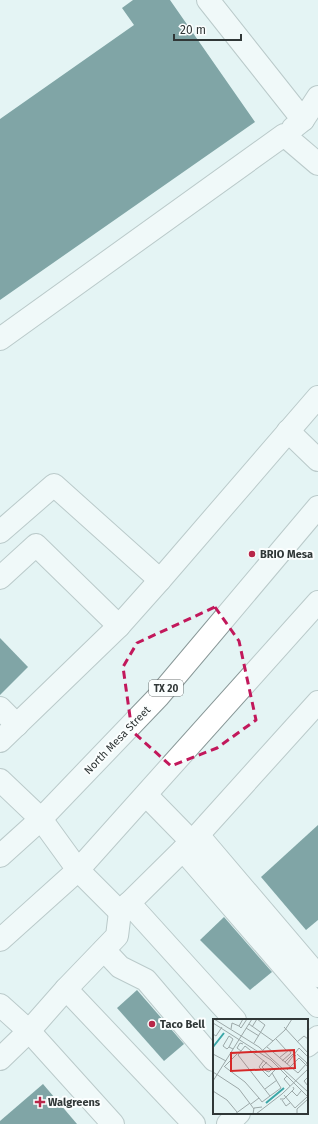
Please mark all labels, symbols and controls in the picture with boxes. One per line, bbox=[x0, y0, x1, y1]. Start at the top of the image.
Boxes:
scale bar bbox=[174, 16, 241, 42]
text: 20 m bbox=[180, 23, 206, 37]
place label: BRIO Mesa bbox=[260, 548, 313, 561]
marker: BRIO Mesa bbox=[247, 549, 257, 559]
road number: TX 20 bbox=[149, 680, 183, 696]
street label: North Mesa Street bbox=[81, 704, 153, 777]
place label: Taco Bell bbox=[160, 1018, 206, 1031]
marker: Taco Bell bbox=[147, 1019, 157, 1029]
inset map bbox=[213, 1019, 308, 1114]
place label: Walgreens bbox=[48, 1096, 101, 1109]
marker: Walgreens bbox=[35, 1097, 45, 1107]

